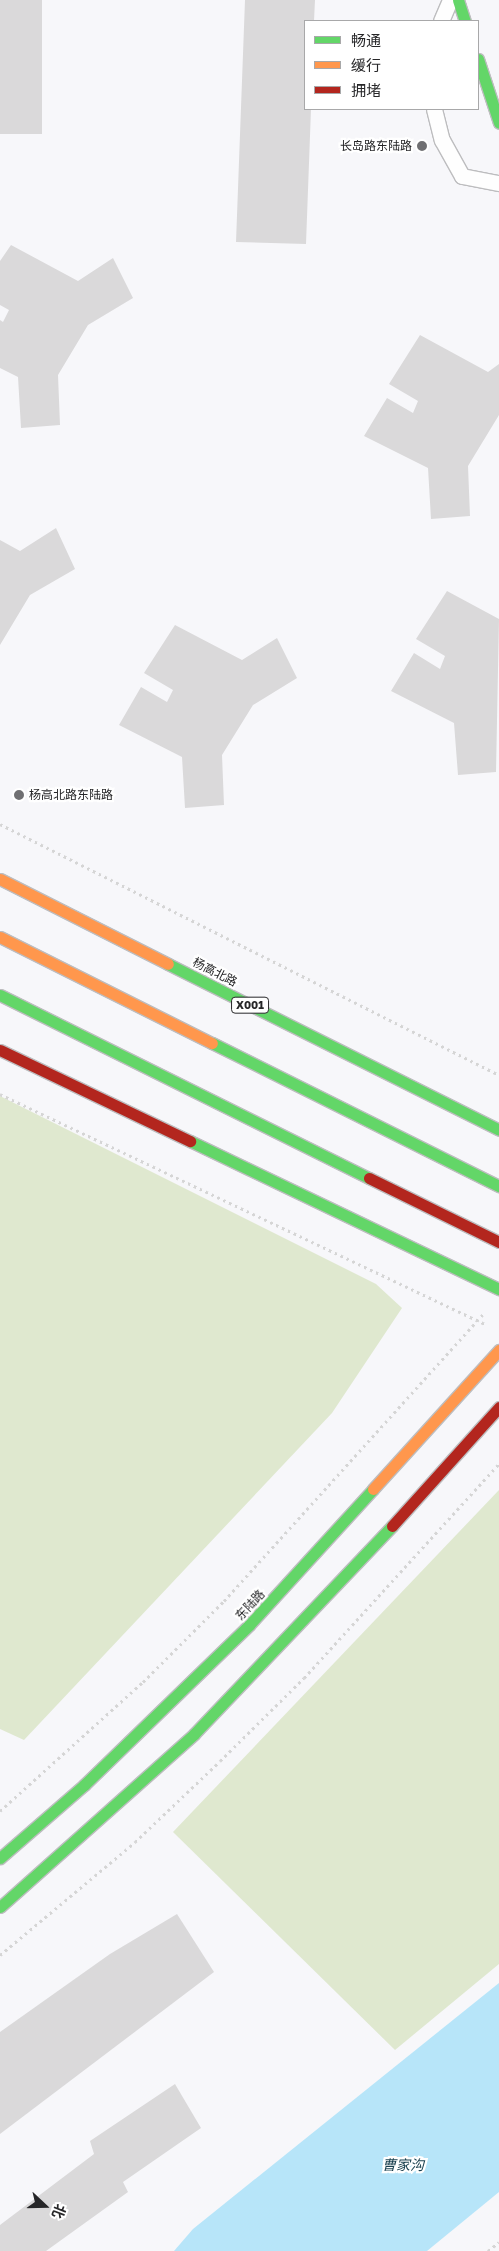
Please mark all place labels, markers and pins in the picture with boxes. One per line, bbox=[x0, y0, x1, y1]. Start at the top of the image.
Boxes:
place label: 长岛路东陆路 bbox=[340, 139, 412, 153]
marker: 长岛路东陆路 bbox=[416, 140, 428, 152]
place label: 杨高北路东陆路 bbox=[29, 788, 113, 802]
marker: 杨高北路东陆路 bbox=[13, 789, 25, 801]

